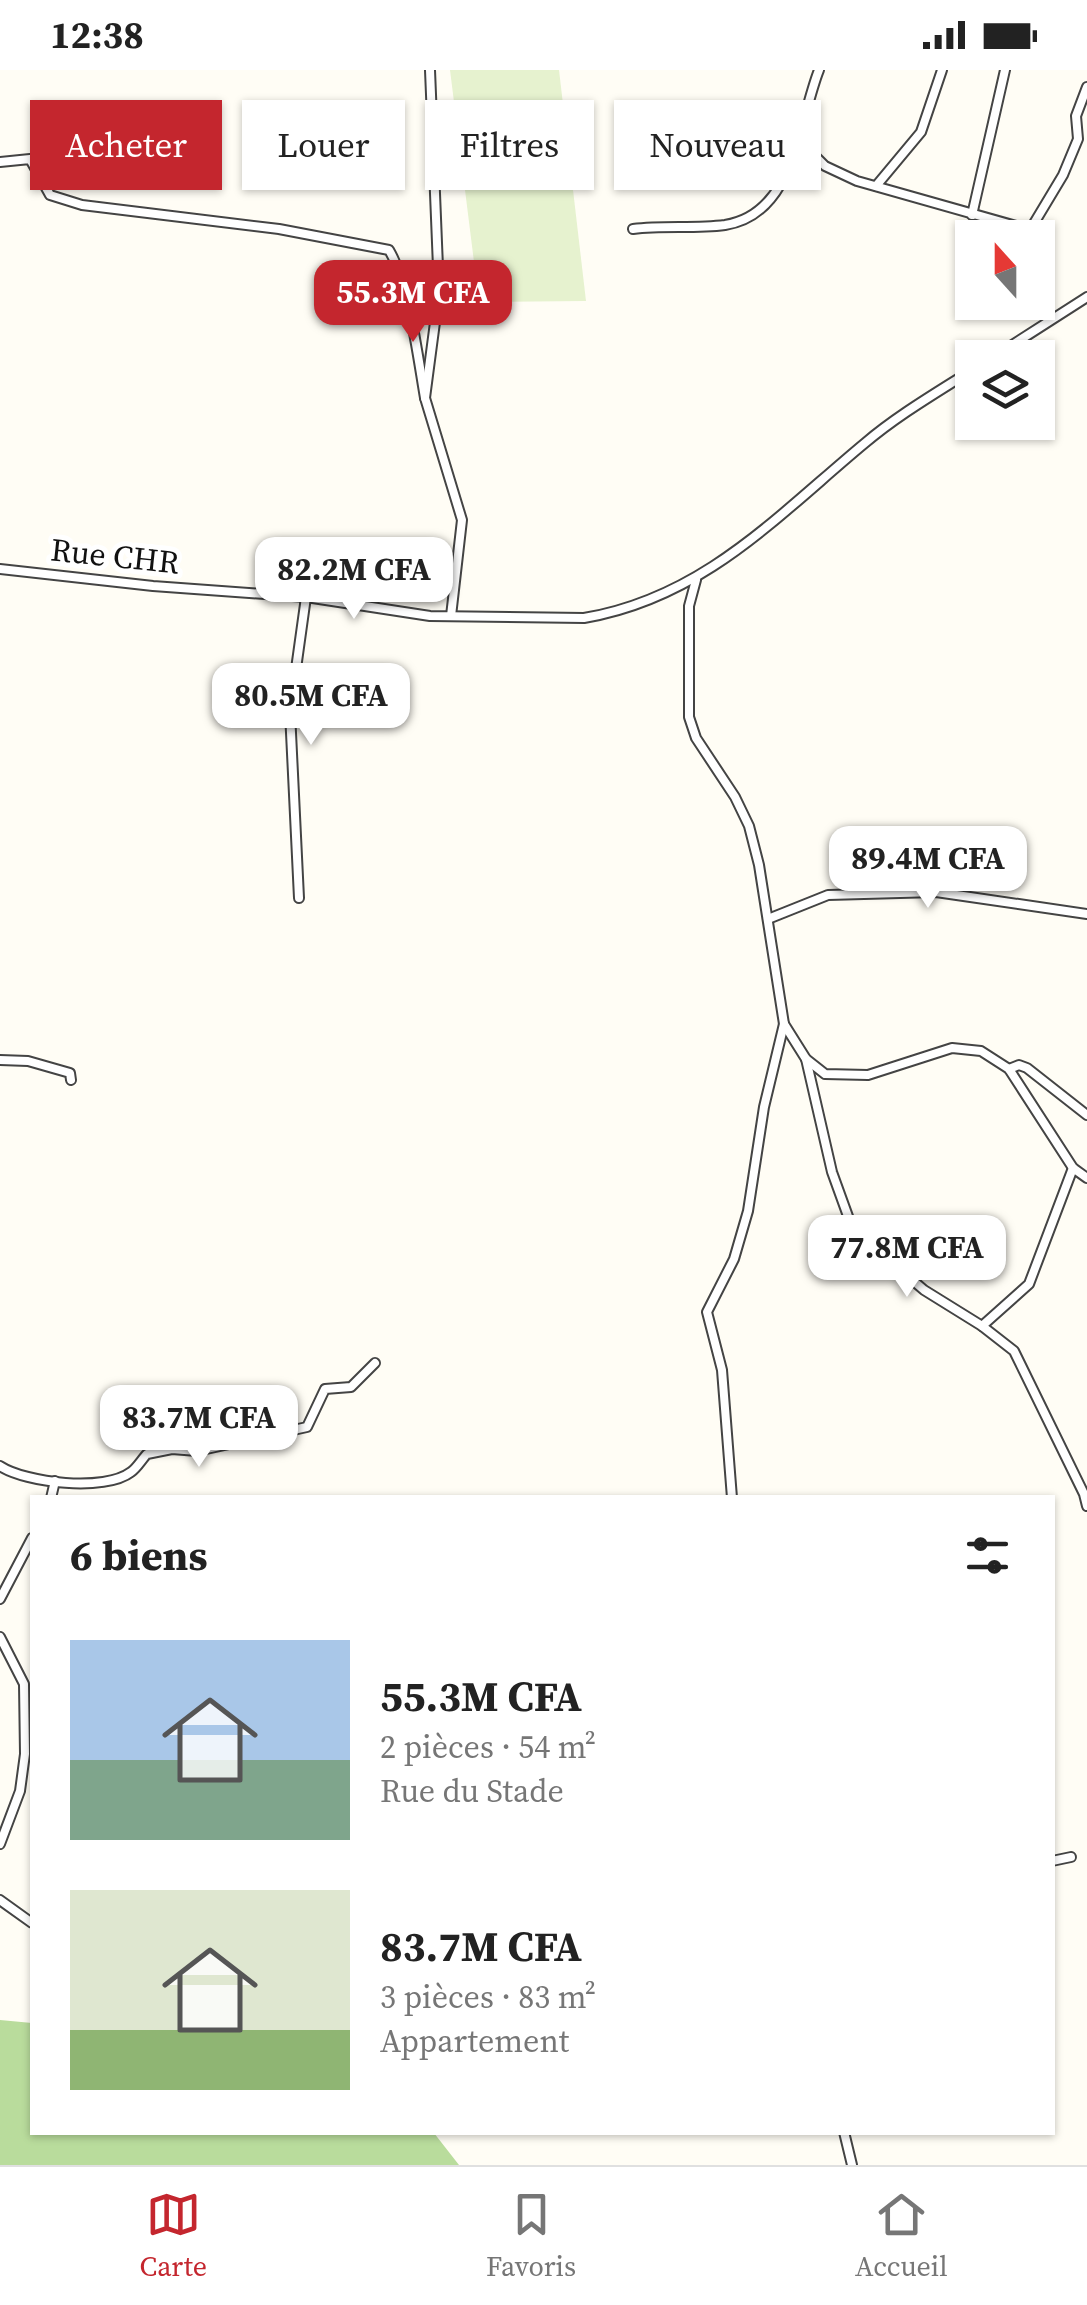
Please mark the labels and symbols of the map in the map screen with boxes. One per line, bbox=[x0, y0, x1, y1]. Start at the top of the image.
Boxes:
north arrow bbox=[955, 220, 1055, 320]
pin: 55.3M CFA bbox=[299, 260, 527, 345]
street label: Rue CHR bbox=[49, 527, 182, 585]
pin: 82.2M CFA bbox=[240, 537, 468, 622]
pin: 80.5M CFA bbox=[197, 663, 425, 748]
pin: 89.4M CFA bbox=[814, 826, 1042, 911]
pin: 77.8M CFA bbox=[793, 1215, 1021, 1300]
pin: 83.7M CFA bbox=[85, 1385, 313, 1470]

